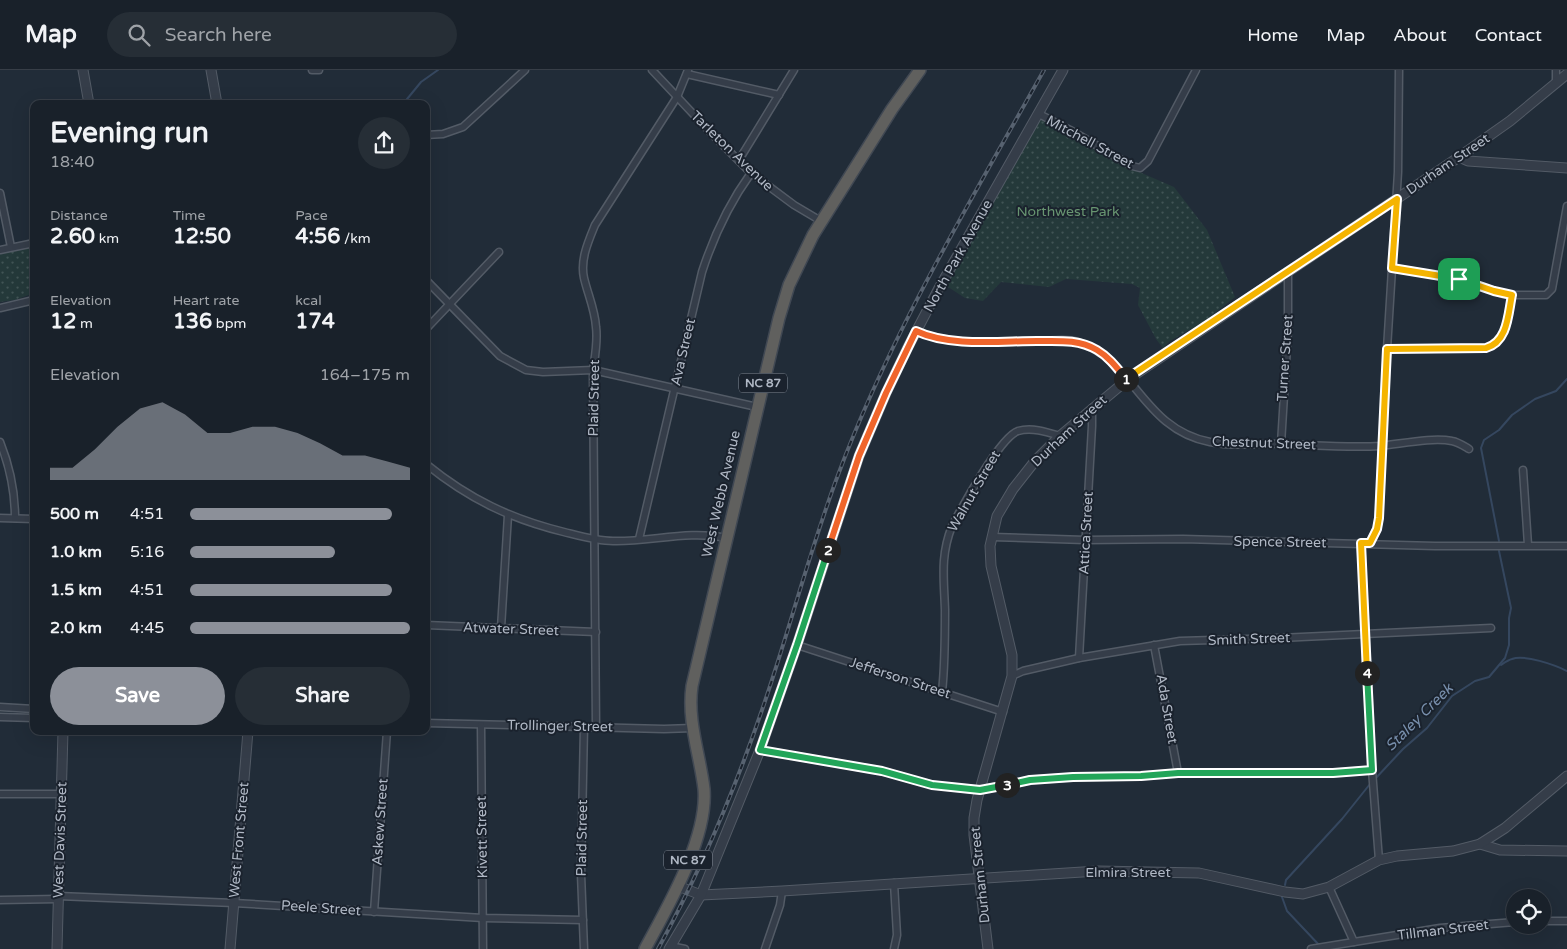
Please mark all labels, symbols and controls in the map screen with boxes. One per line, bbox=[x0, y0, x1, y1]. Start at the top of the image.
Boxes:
search box bbox=[107, 12, 457, 57]
text: Map bbox=[25, 20, 77, 49]
icon: search bbox=[125, 21, 153, 49]
text: Search here bbox=[165, 24, 272, 46]
text: Home bbox=[1247, 24, 1298, 46]
text: Map bbox=[1326, 24, 1365, 46]
text: About bbox=[1393, 24, 1447, 46]
text: Contact bbox=[1475, 24, 1542, 46]
street label: Tarleton Avenue bbox=[687, 107, 777, 195]
street label: Mitchell Street bbox=[1043, 112, 1137, 172]
text: Evening run bbox=[50, 116, 209, 150]
button: share bbox=[358, 117, 410, 169]
street label: Durham Street bbox=[1403, 129, 1494, 198]
text: 18:40 bbox=[50, 152, 94, 172]
street label: North Park Avenue bbox=[920, 197, 996, 315]
park label: Northwest Park bbox=[1016, 203, 1120, 220]
text: Distance bbox=[50, 207, 108, 224]
text: Time bbox=[173, 207, 205, 224]
text: Pace bbox=[295, 207, 328, 224]
text: 2.60 bbox=[50, 224, 95, 249]
text: 12:50 bbox=[173, 224, 231, 249]
text: 4:56 bbox=[295, 224, 340, 249]
text: km bbox=[95, 230, 119, 247]
text: /km bbox=[340, 230, 371, 247]
pin bbox=[1438, 258, 1480, 300]
icon: arrive bbox=[1445, 265, 1473, 293]
text: Elevation bbox=[50, 292, 111, 309]
text: Heart rate bbox=[173, 292, 239, 309]
text: kcal bbox=[295, 292, 322, 309]
text: 12 bbox=[50, 309, 76, 334]
text: 136 bbox=[173, 309, 212, 334]
text: 174 bbox=[295, 309, 335, 334]
street label: Turner Street bbox=[1273, 313, 1297, 402]
text: m bbox=[76, 315, 93, 332]
text: bpm bbox=[212, 315, 246, 332]
street label: Ava Street bbox=[667, 316, 699, 387]
street label: Plaid Street bbox=[585, 359, 603, 436]
text: Elevation bbox=[50, 365, 120, 385]
text: 164–175 m bbox=[320, 365, 410, 385]
pin: 1 bbox=[1114, 366, 1138, 392]
text: 1 bbox=[1122, 371, 1131, 388]
road number: NC 87 bbox=[739, 374, 787, 392]
street label: Durham Street bbox=[1028, 391, 1111, 470]
street label: West Webb Avenue bbox=[698, 429, 744, 559]
street label: Chestnut Street bbox=[1212, 433, 1317, 453]
street label: Walnut Street bbox=[944, 447, 1004, 535]
street label: Attica Street bbox=[1075, 490, 1097, 575]
text: 500 m bbox=[50, 504, 99, 524]
text: 4:51 bbox=[130, 504, 164, 524]
street label: Spence Street bbox=[1233, 533, 1327, 551]
pin: 2 bbox=[816, 538, 840, 562]
text: 1.0 km bbox=[50, 542, 102, 562]
text: 5:16 bbox=[130, 542, 164, 562]
text: 2 bbox=[824, 542, 833, 559]
text: 1.5 km bbox=[50, 580, 102, 600]
text: 4:51 bbox=[130, 580, 164, 600]
text: 2.0 km bbox=[50, 618, 102, 638]
text: 4:45 bbox=[130, 618, 164, 638]
street label: Atwater Street bbox=[463, 619, 560, 639]
street label: Smith Street bbox=[1208, 629, 1291, 649]
street label: Jefferson Street bbox=[847, 654, 953, 703]
pin: 4 bbox=[1354, 660, 1380, 686]
text: 4 bbox=[1363, 665, 1372, 682]
button: Save bbox=[50, 667, 225, 725]
button: Share bbox=[235, 667, 410, 725]
street label: Ada Street bbox=[1152, 673, 1182, 746]
water label: Staley Creek bbox=[1381, 678, 1458, 755]
street label: Trollinger Street bbox=[507, 717, 614, 735]
pin: 3 bbox=[994, 772, 1020, 798]
street label: Askew Street bbox=[368, 777, 392, 866]
text: 3 bbox=[1003, 777, 1012, 794]
street label: West Davis Street bbox=[49, 781, 71, 899]
street label: West Front Street bbox=[225, 781, 253, 899]
street label: Kivett Street bbox=[473, 795, 491, 878]
street label: Plaid Street bbox=[573, 799, 591, 876]
street label: Durham Street bbox=[966, 825, 994, 924]
road number: NC 87 bbox=[664, 850, 712, 870]
street label: Elmira Street bbox=[1085, 864, 1171, 881]
map controls bbox=[1506, 889, 1551, 934]
button: locate bbox=[1506, 889, 1551, 934]
street label: Peele Street bbox=[280, 897, 362, 919]
street label: Tillman Street bbox=[1396, 916, 1490, 944]

